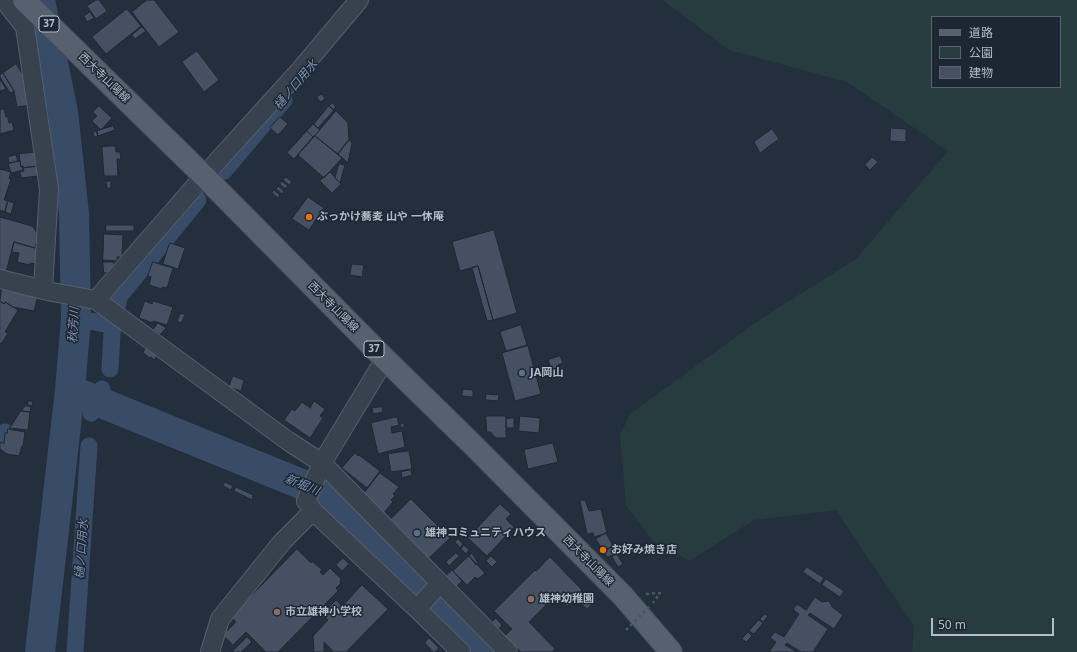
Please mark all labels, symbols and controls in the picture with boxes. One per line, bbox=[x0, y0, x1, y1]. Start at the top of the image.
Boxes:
road number: 37 bbox=[39, 16, 59, 32]
legend bbox=[931, 16, 1061, 88]
text: 道路 bbox=[969, 24, 993, 41]
text: 公園 bbox=[969, 44, 993, 61]
street label: 西大寺山陽線 bbox=[76, 50, 132, 106]
water label: 樋ノ口用水 bbox=[271, 57, 321, 113]
text: 建物 bbox=[969, 64, 993, 81]
place label: ぶっかけ蕎麦 山や 一休庵 bbox=[317, 210, 444, 224]
marker: ぶっかけ蕎麦 山や 一休庵 bbox=[304, 212, 314, 222]
street label: 西大寺山陽線 bbox=[305, 279, 361, 335]
water label: 秋芳川 bbox=[66, 307, 82, 343]
road number: 37 bbox=[364, 341, 384, 357]
place label: JA岡山 bbox=[530, 366, 563, 380]
marker: JA岡山 bbox=[517, 368, 527, 378]
water label: 新堀川 bbox=[283, 472, 321, 498]
water label: 樋ノ口用水 bbox=[73, 519, 91, 579]
place label: 雄神コミュニティハウス bbox=[425, 526, 546, 540]
marker: 雄神コミュニティハウス bbox=[412, 528, 422, 538]
street label: 西大寺山陽線 bbox=[560, 533, 616, 589]
place label: お好み焼き店 bbox=[611, 543, 677, 557]
marker: お好み焼き店 bbox=[598, 545, 608, 555]
place label: 雄神幼稚園 bbox=[539, 592, 594, 606]
marker: 雄神幼稚園 bbox=[526, 594, 536, 604]
place label: 市立雄神小学校 bbox=[285, 605, 362, 619]
marker: 市立雄神小学校 bbox=[272, 607, 282, 617]
scale bar bbox=[933, 610, 1056, 636]
text: 50 m bbox=[938, 616, 966, 633]

